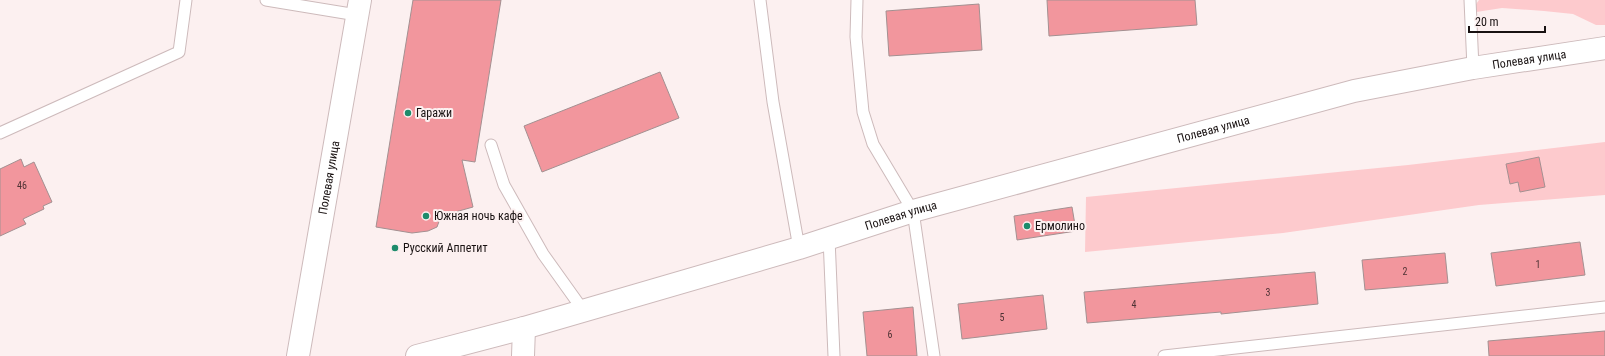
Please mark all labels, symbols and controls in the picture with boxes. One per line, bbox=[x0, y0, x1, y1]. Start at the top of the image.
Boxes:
scale bar bbox=[1469, 8, 1545, 34]
text: 20 m bbox=[1475, 15, 1499, 29]
street label: Полевая улица bbox=[1491, 47, 1567, 72]
place label: Гаражи bbox=[416, 106, 452, 120]
marker: Гаражи bbox=[403, 108, 413, 118]
street label: Полевая улица bbox=[1175, 113, 1251, 146]
street label: Полевая улица bbox=[316, 140, 342, 216]
house number: 46 bbox=[17, 180, 27, 191]
street label: Полевая улица bbox=[863, 198, 939, 233]
place label: Южная ночь кафе bbox=[434, 209, 523, 223]
marker: Южная ночь кафе bbox=[421, 211, 431, 221]
place label: Ермолино bbox=[1035, 219, 1085, 233]
marker: Ермолино bbox=[1022, 221, 1032, 231]
place label: Русский Аппетит bbox=[403, 241, 488, 255]
marker: Русский Аппетит bbox=[390, 243, 400, 253]
house number: 1 bbox=[1536, 259, 1540, 270]
house number: 2 bbox=[1403, 266, 1408, 277]
house number: 3 bbox=[1266, 287, 1271, 298]
house number: 4 bbox=[1132, 299, 1137, 310]
house number: 5 bbox=[1000, 312, 1005, 323]
house number: 6 bbox=[888, 329, 893, 340]

